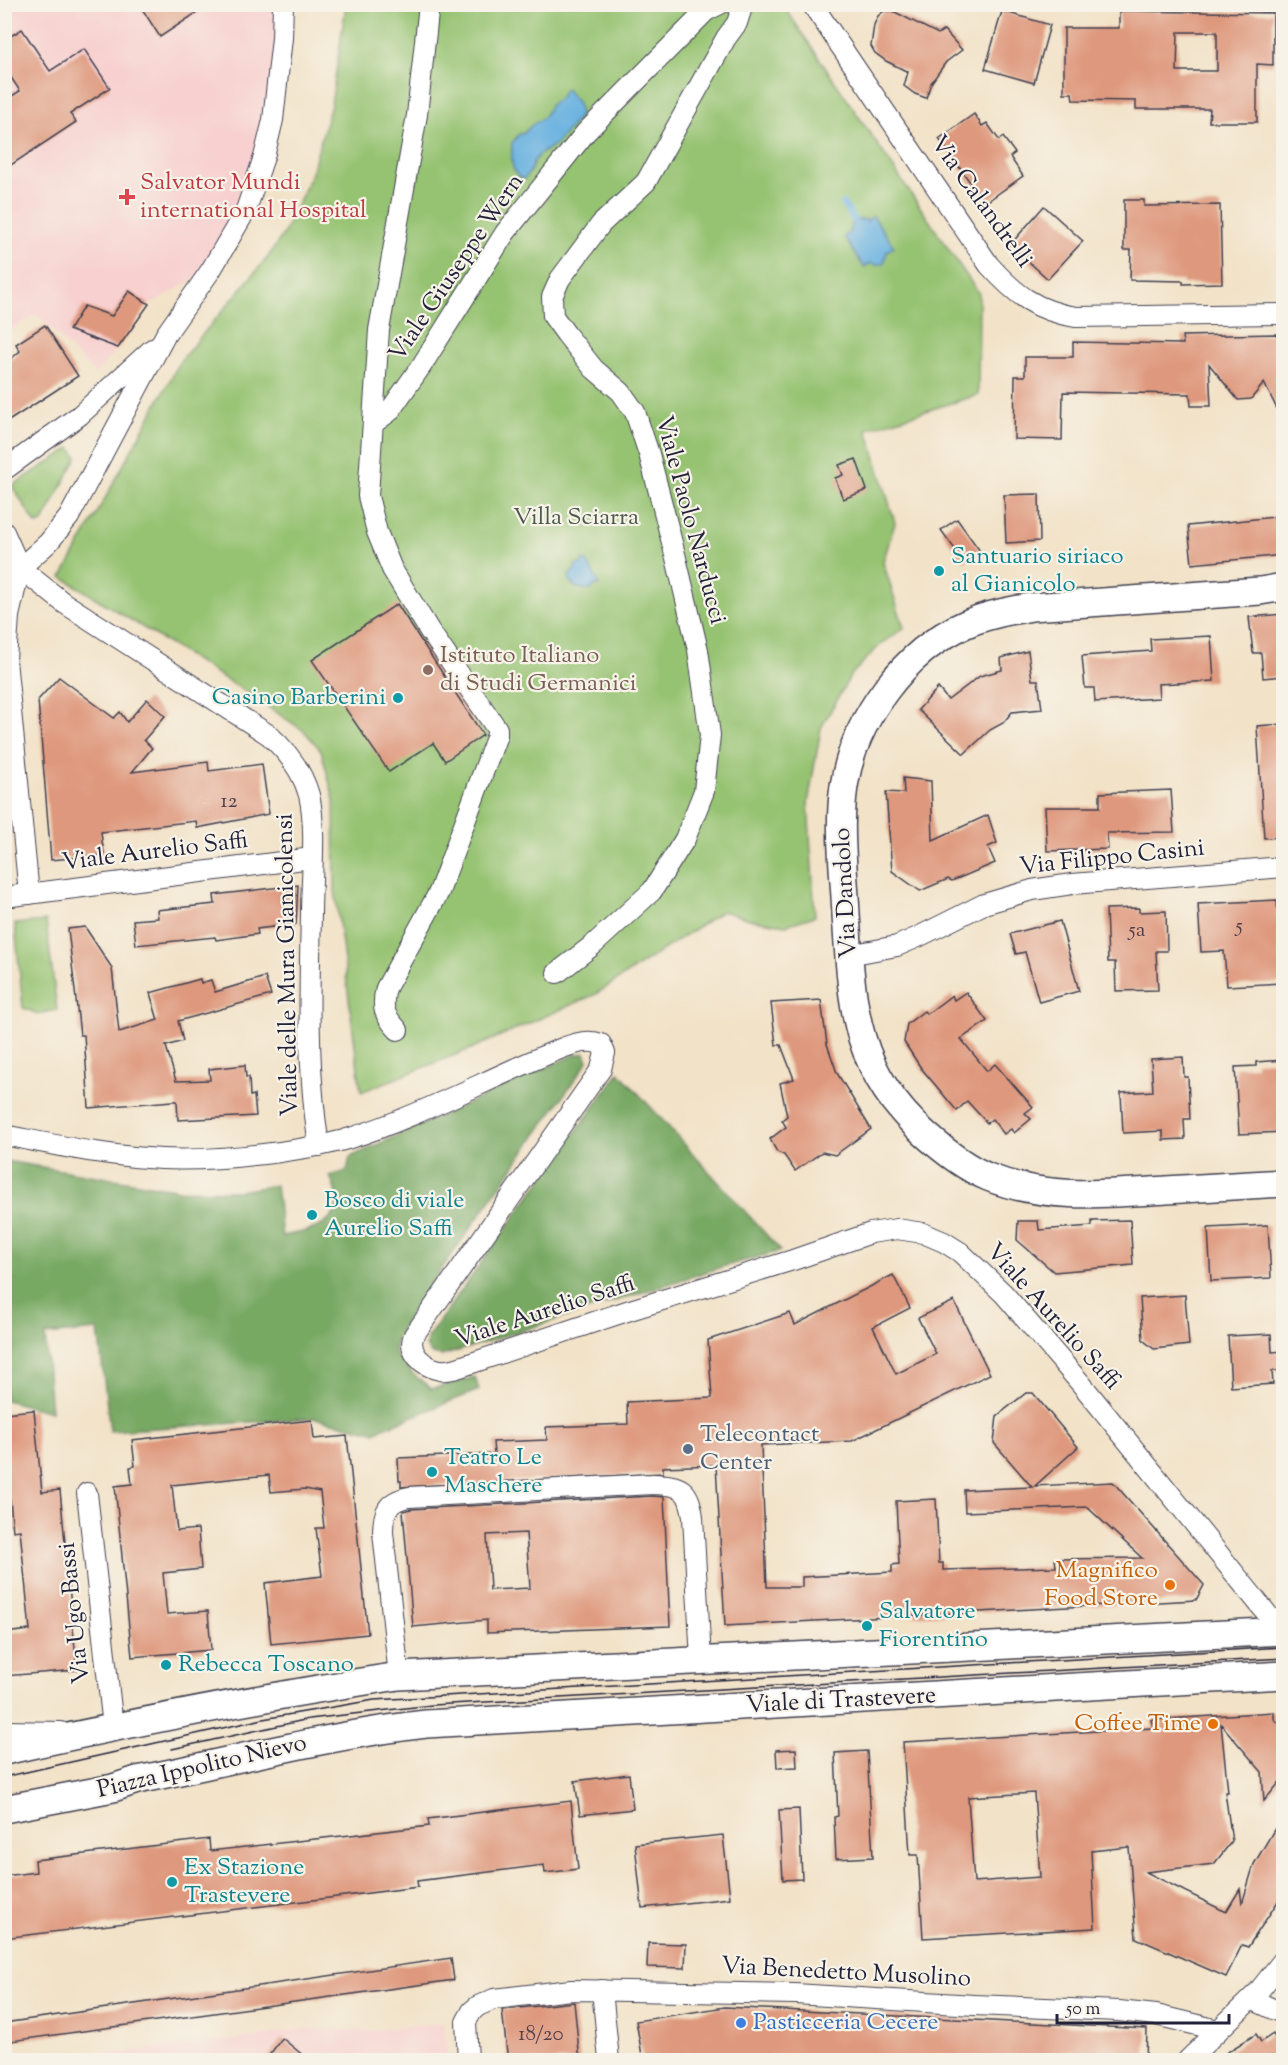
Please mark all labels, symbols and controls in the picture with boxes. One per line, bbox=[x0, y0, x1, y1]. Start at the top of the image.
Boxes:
street label: Via Calandrelli bbox=[921, 129, 1041, 275]
place label: Salvator Mundi international Hospital bbox=[140, 166, 367, 228]
street label: Viale Giuseppe Wern bbox=[381, 167, 533, 369]
marker: Salvator Mundi international Hospital bbox=[118, 188, 136, 206]
street label: Viale Paolo Narducci bbox=[646, 412, 734, 628]
park label: Villa Sciarra bbox=[513, 501, 639, 535]
place label: Santuario siriaco al Gianicolo bbox=[951, 540, 1124, 602]
marker: Santuario siriaco al Gianicolo bbox=[932, 564, 946, 578]
place label: Istituto Italiano di Studi Germanici bbox=[440, 639, 637, 701]
marker: Istituto Italiano di Studi Germanici bbox=[421, 663, 435, 677]
place label: Casino Barberini bbox=[212, 681, 386, 715]
marker: Casino Barberini bbox=[391, 691, 405, 705]
house number: 12 bbox=[221, 787, 238, 817]
street label: Viale delle Mura Gianicolensi bbox=[268, 813, 308, 1117]
street label: Viale Aurelio Saffi bbox=[60, 824, 250, 880]
street label: Via Dandolo bbox=[826, 827, 866, 959]
street label: Via Filippo Casini bbox=[1018, 831, 1206, 885]
house number: 5 bbox=[1234, 912, 1243, 942]
house number: 5a bbox=[1128, 916, 1146, 946]
place label: Bosco di viale Aurelio Saffi bbox=[324, 1184, 464, 1246]
marker: Bosco di viale Aurelio Saffi bbox=[305, 1208, 319, 1222]
street label: Viale Aurelio Saffi bbox=[978, 1236, 1128, 1398]
street label: Viale Aurelio Saffi bbox=[451, 1267, 639, 1357]
place label: Telecontact Center bbox=[700, 1418, 819, 1480]
place label: Teatro Le Maschere bbox=[444, 1441, 543, 1503]
marker: Telecontact Center bbox=[681, 1442, 695, 1456]
marker: Teatro Le Maschere bbox=[425, 1465, 439, 1479]
street label: Via Ugo Bassi bbox=[51, 1541, 99, 1685]
place label: Magnifico Food Store bbox=[1044, 1554, 1158, 1616]
marker: Magnifico Food Store bbox=[1163, 1578, 1177, 1592]
place label: Salvatore Fiorentino bbox=[879, 1595, 988, 1657]
marker: Salvatore Fiorentino bbox=[860, 1619, 874, 1633]
place label: Rebecca Toscano bbox=[178, 1648, 354, 1682]
marker: Rebecca Toscano bbox=[159, 1658, 173, 1672]
street label: Viale di Trastevere bbox=[745, 1679, 937, 1723]
place label: Coffee Time bbox=[1074, 1707, 1201, 1741]
marker: Coffee Time bbox=[1206, 1717, 1220, 1731]
street label: Piazza Ippolito Nievo bbox=[94, 1726, 310, 1808]
place label: Ex Stazione Trastevere bbox=[184, 1851, 304, 1913]
marker: Ex Stazione Trastevere bbox=[165, 1875, 179, 1889]
street label: Via Benedetto Musolino bbox=[720, 1949, 972, 1997]
scale bar bbox=[1057, 1987, 1230, 2025]
text: 50 m bbox=[1065, 1997, 1101, 2023]
place label: Pasticceria Cecere bbox=[753, 2006, 939, 2040]
marker: Pasticceria Cecere bbox=[734, 2016, 748, 2030]
house number: 18/20 bbox=[518, 2020, 564, 2050]

